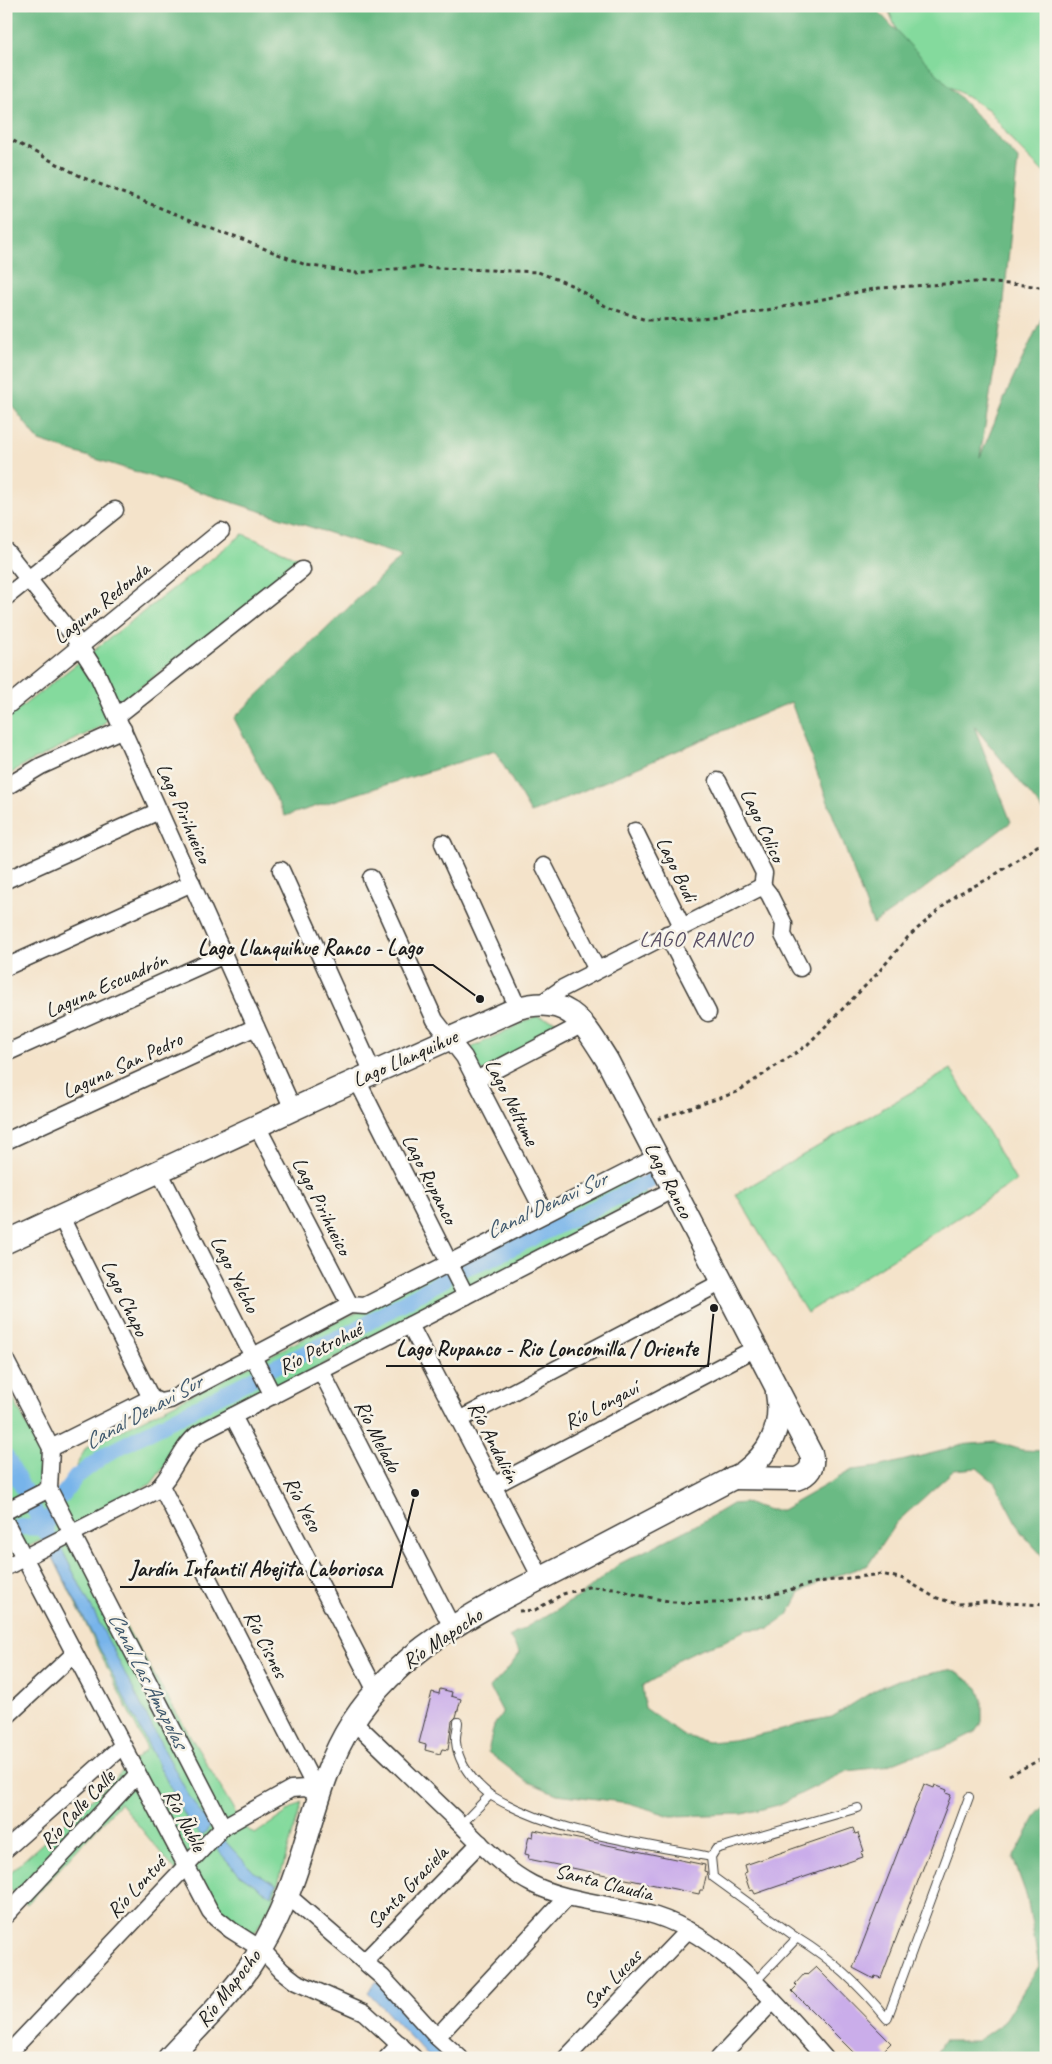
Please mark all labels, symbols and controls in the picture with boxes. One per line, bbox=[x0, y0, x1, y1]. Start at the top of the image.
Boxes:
street label: Laguna Redonda bbox=[48, 555, 156, 650]
street label: Lago Pirihueico bbox=[151, 759, 219, 869]
street label: Lago Colico bbox=[735, 784, 792, 868]
street label: Lago Budi bbox=[650, 832, 705, 908]
district label: LAGO RANCO bbox=[639, 925, 754, 953]
callout: Lago Llanquihue Ranco - Lago bbox=[187, 928, 433, 965]
text: Lago Llanquihue Ranco - Lago bbox=[198, 934, 424, 962]
street label: Laguna Escuadrón bbox=[41, 946, 172, 1024]
street label: Lago Llanquihue bbox=[348, 1022, 464, 1093]
street label: Laguna San Pedro bbox=[58, 1025, 188, 1104]
street label: Lago Neltume bbox=[479, 1054, 545, 1151]
street label: Lago Rupanco bbox=[396, 1130, 465, 1231]
street label: Lago Ranco bbox=[639, 1138, 700, 1224]
street label: Lago Pirihueico bbox=[286, 1153, 359, 1262]
water label: Canal Denavi Sur bbox=[481, 1164, 614, 1245]
street label: Lago Yelcho bbox=[205, 1231, 266, 1318]
street label: Lago Chapo bbox=[95, 1256, 155, 1342]
street label: Río Petrohué bbox=[274, 1314, 369, 1380]
callout: Lago Rupanco - Rio Loncomilla / Oriente bbox=[386, 1329, 708, 1366]
text: Lago Rupanco - Rio Loncomilla / Oriente bbox=[396, 1335, 700, 1363]
water label: Canal Denavi Sur bbox=[79, 1367, 209, 1456]
street label: Río Longaví bbox=[559, 1373, 646, 1435]
street label: Río Melado bbox=[349, 1396, 408, 1478]
street label: Río Andalién bbox=[462, 1397, 526, 1488]
street label: Río Yeso bbox=[278, 1472, 329, 1537]
callout: Jardín Infantil Abejita Laboriosa bbox=[120, 1550, 392, 1587]
text: Jardín Infantil Abejita Laboriosa bbox=[128, 1555, 384, 1583]
street label: Río Mapocho bbox=[397, 1601, 488, 1674]
street label: Río Cisnes bbox=[238, 1606, 295, 1684]
water label: Canal Las Amapolas bbox=[102, 1608, 196, 1756]
street label: Río Calle Calle bbox=[34, 1763, 121, 1854]
street label: Río Ñuble bbox=[158, 1784, 213, 1857]
street label: Santa Graciela bbox=[361, 1838, 455, 1934]
street label: Río Lontué bbox=[101, 1848, 173, 1923]
street label: Santa Claudia bbox=[552, 1857, 658, 1907]
street label: San Lucas bbox=[577, 1942, 648, 2014]
street label: Río Mapocho bbox=[190, 1943, 267, 2032]

